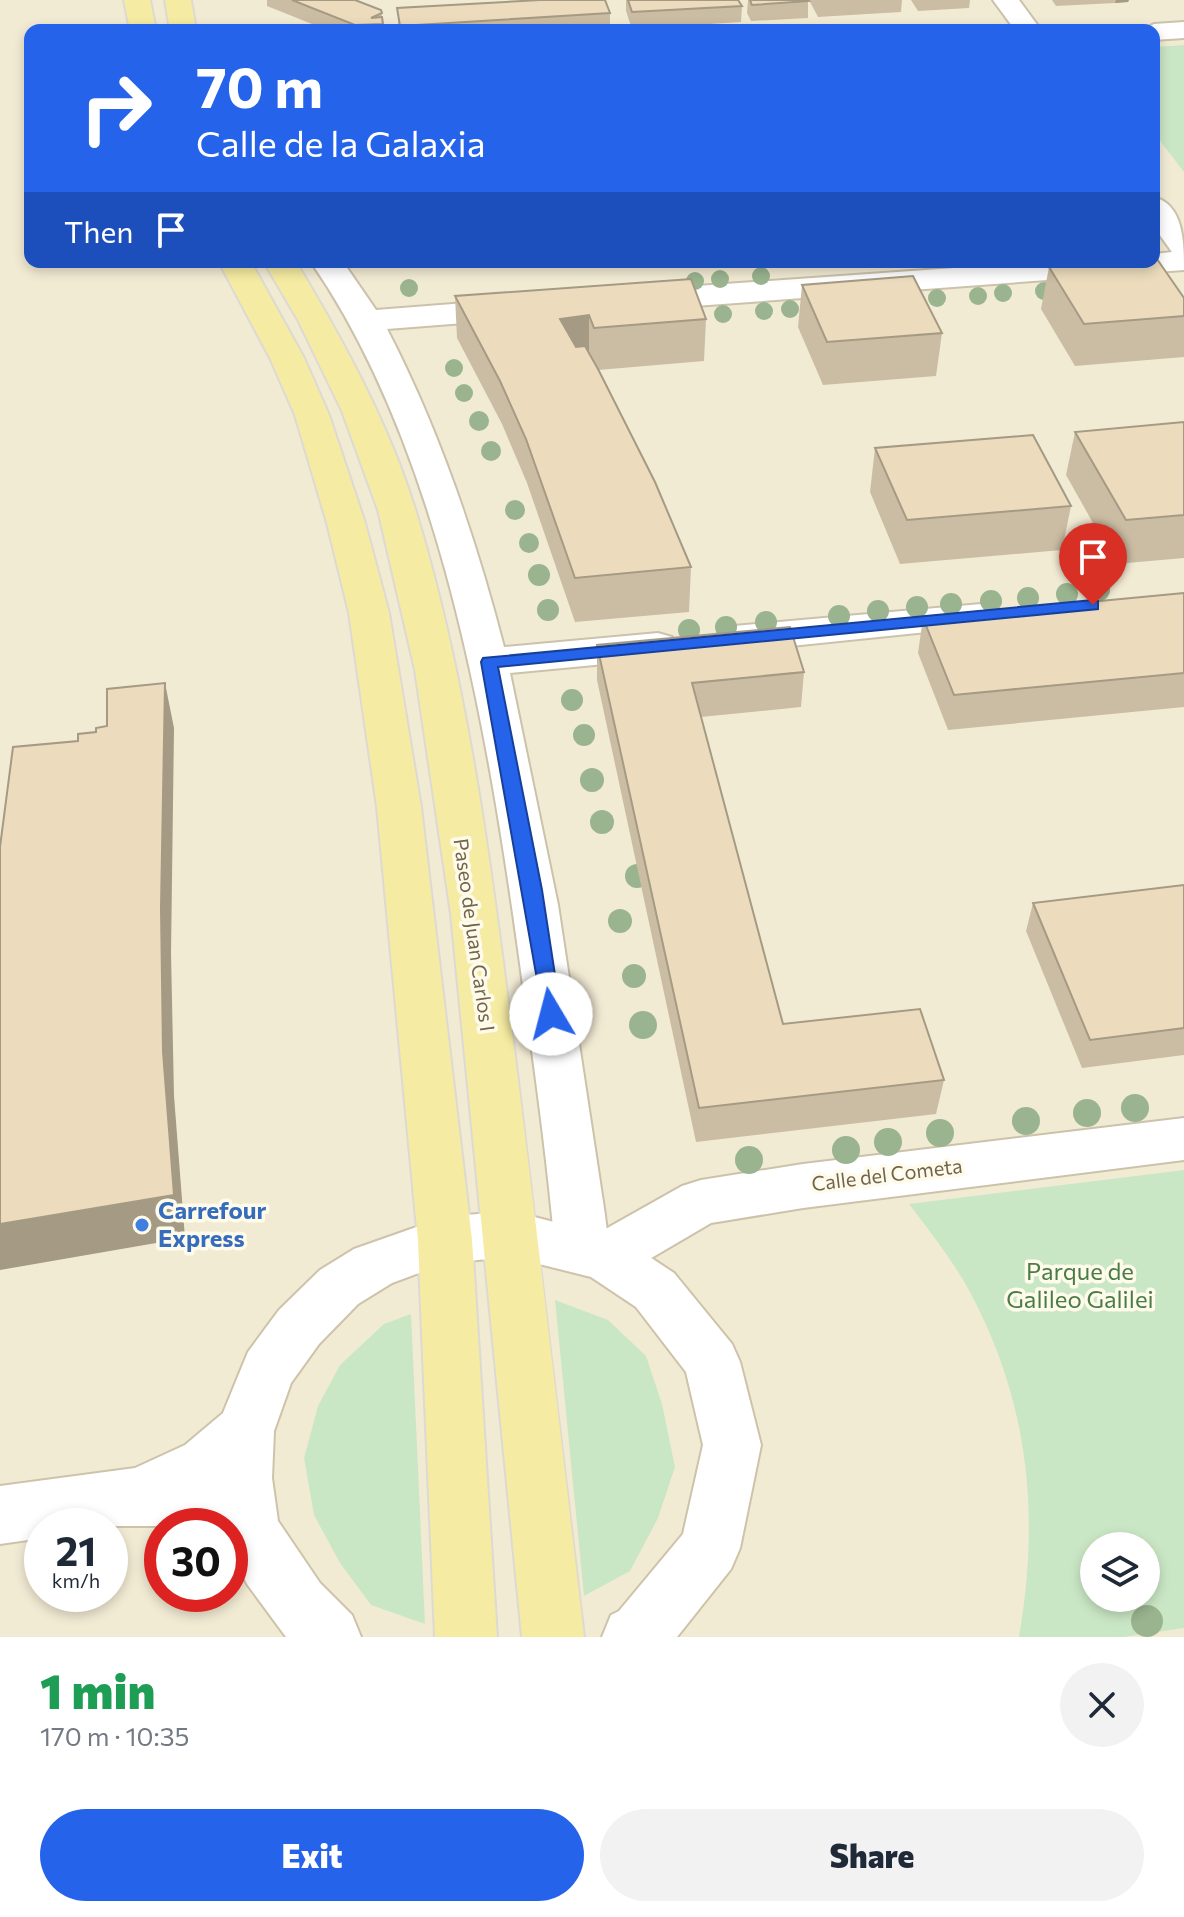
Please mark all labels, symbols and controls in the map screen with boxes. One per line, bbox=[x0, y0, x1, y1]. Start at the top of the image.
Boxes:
text: 70 m bbox=[196, 51, 323, 120]
icon: right bbox=[64, 56, 168, 160]
text: Calle de la Galaxia bbox=[196, 120, 486, 164]
icon: arrive bbox=[149, 208, 193, 252]
text: Then bbox=[64, 212, 133, 249]
pin bbox=[1059, 523, 1127, 605]
icon: arrive bbox=[1071, 535, 1115, 579]
street label: Paseo de Juan Carlos I bbox=[450, 837, 500, 1033]
position arrow bbox=[509, 972, 593, 1056]
street label: Calle del Cometa bbox=[810, 1153, 964, 1195]
place label: Carrefour Express bbox=[158, 1195, 267, 1252]
marker: Carrefour Express bbox=[133, 1216, 151, 1234]
park label: Parque de Galileo Galilei bbox=[1006, 1256, 1154, 1313]
speed limit sign: 30 bbox=[144, 1508, 248, 1612]
text: 21 bbox=[56, 1525, 96, 1574]
map controls bbox=[1080, 1532, 1160, 1612]
button: layers bbox=[1080, 1532, 1160, 1612]
text: km/h bbox=[52, 1568, 100, 1592]
text: 1 min bbox=[40, 1660, 155, 1719]
button: close bbox=[1060, 1663, 1144, 1747]
text: 170 m · 10:35 bbox=[40, 1720, 189, 1751]
button: Exit bbox=[40, 1809, 584, 1901]
button: Share bbox=[600, 1809, 1144, 1901]

